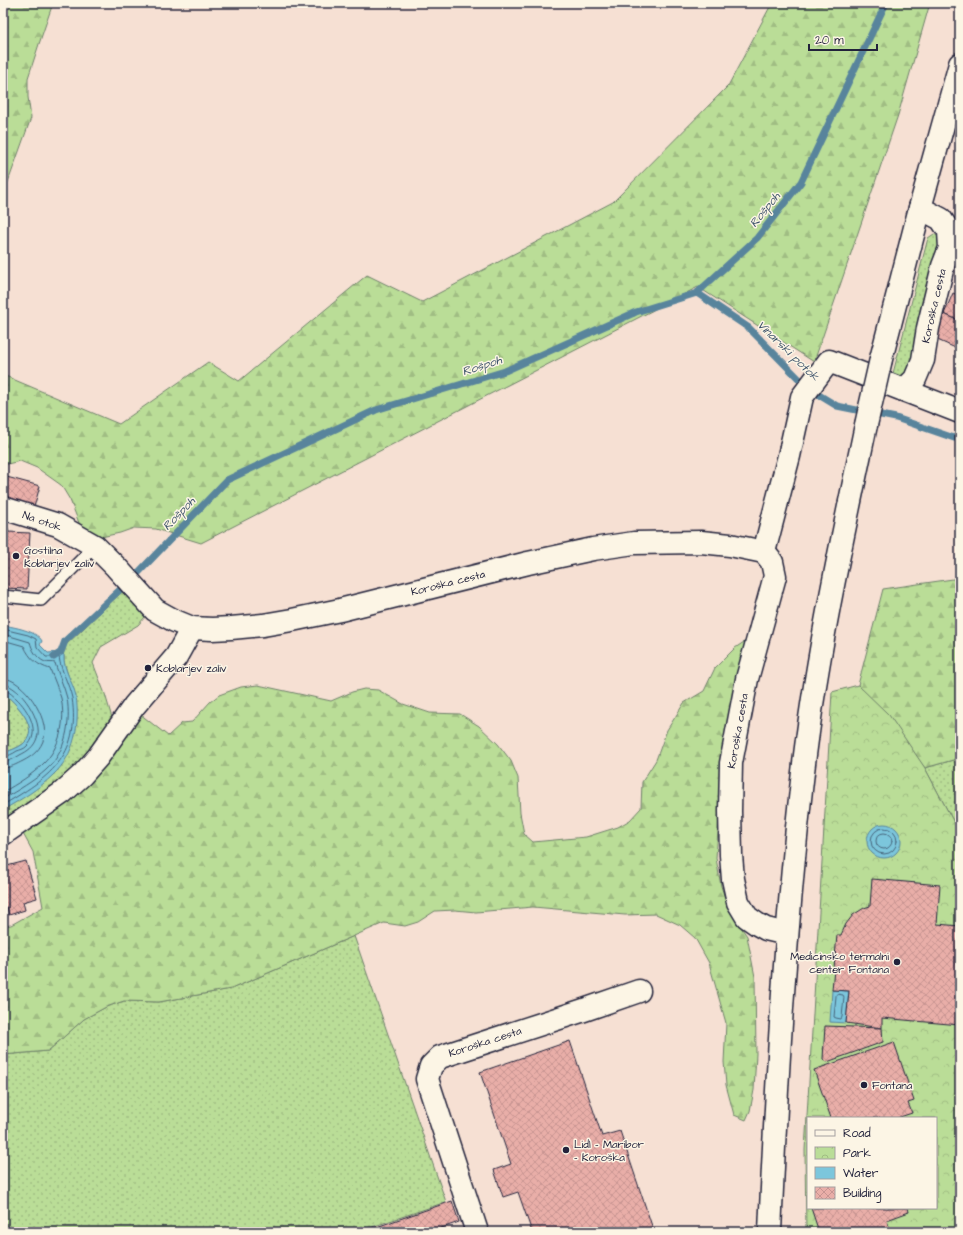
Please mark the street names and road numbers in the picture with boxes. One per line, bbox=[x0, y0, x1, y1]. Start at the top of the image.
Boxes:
street label: Koroška cesta bbox=[918, 267, 950, 345]
street label: Na otok bbox=[20, 507, 64, 535]
street label: Koroška cesta bbox=[409, 566, 487, 599]
street label: Koroška cesta bbox=[724, 692, 752, 770]
street label: Koroška cesta bbox=[447, 1023, 524, 1061]

